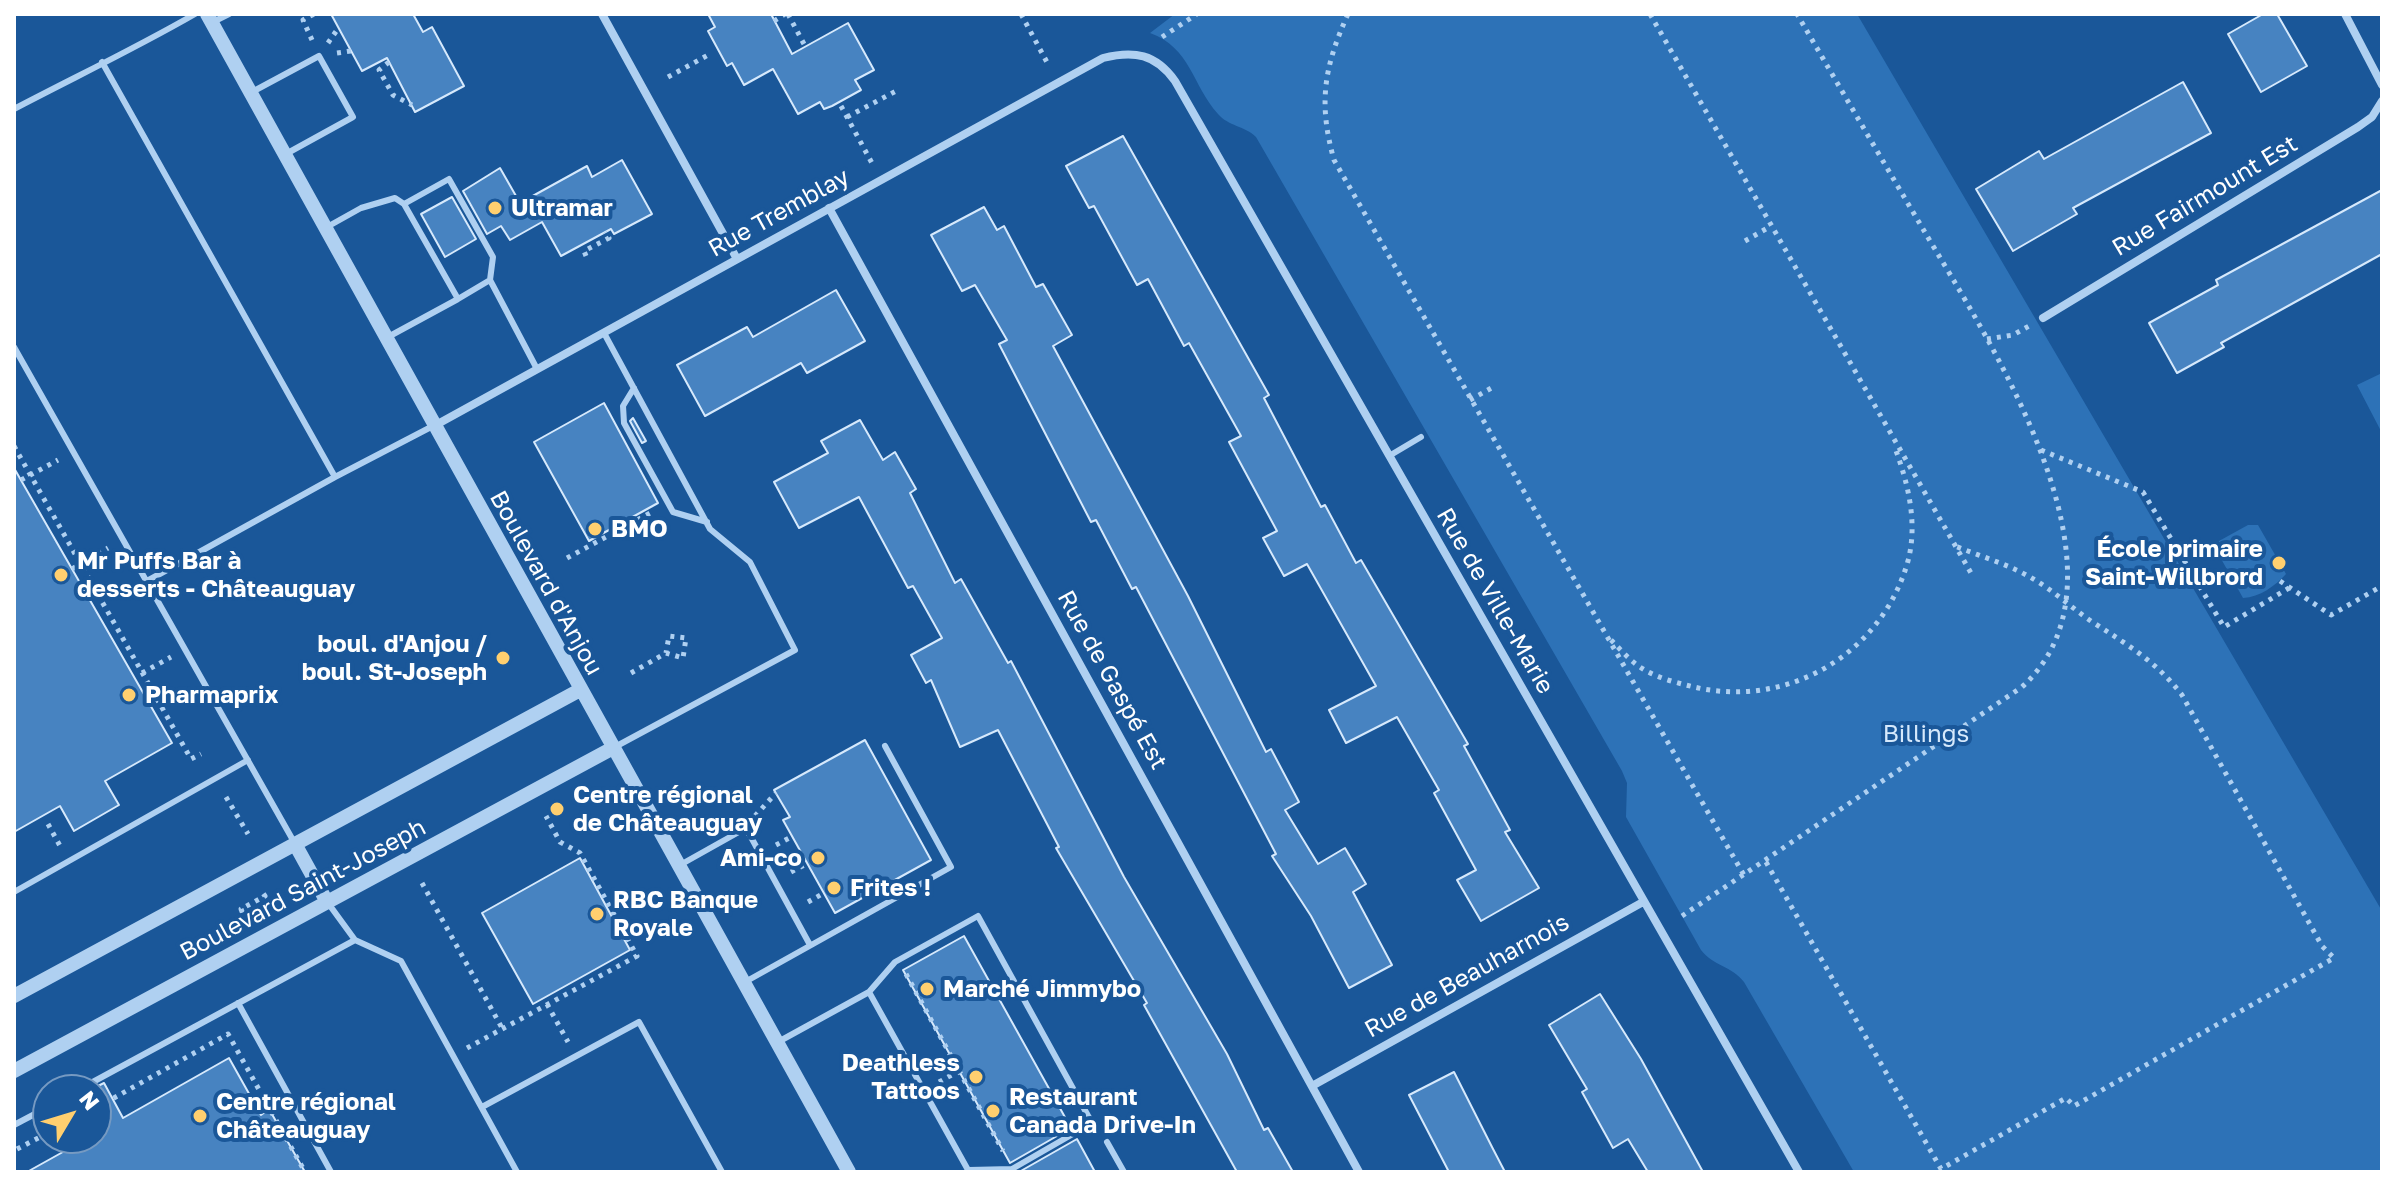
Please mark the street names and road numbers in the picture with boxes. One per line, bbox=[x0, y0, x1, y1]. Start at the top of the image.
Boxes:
street label: Rue Fairmount Est bbox=[2107, 129, 2303, 263]
street label: Rue Tremblay bbox=[704, 163, 854, 263]
street label: Boulevard d'Anjou bbox=[483, 486, 609, 680]
street label: Rue de Ville-Marie bbox=[1430, 503, 1560, 699]
street label: Rue de Gaspé Est bbox=[1051, 586, 1173, 774]
street label: Boulevard Saint-Joseph bbox=[175, 813, 431, 967]
street label: Rue de Beauharnois bbox=[1360, 908, 1574, 1044]

